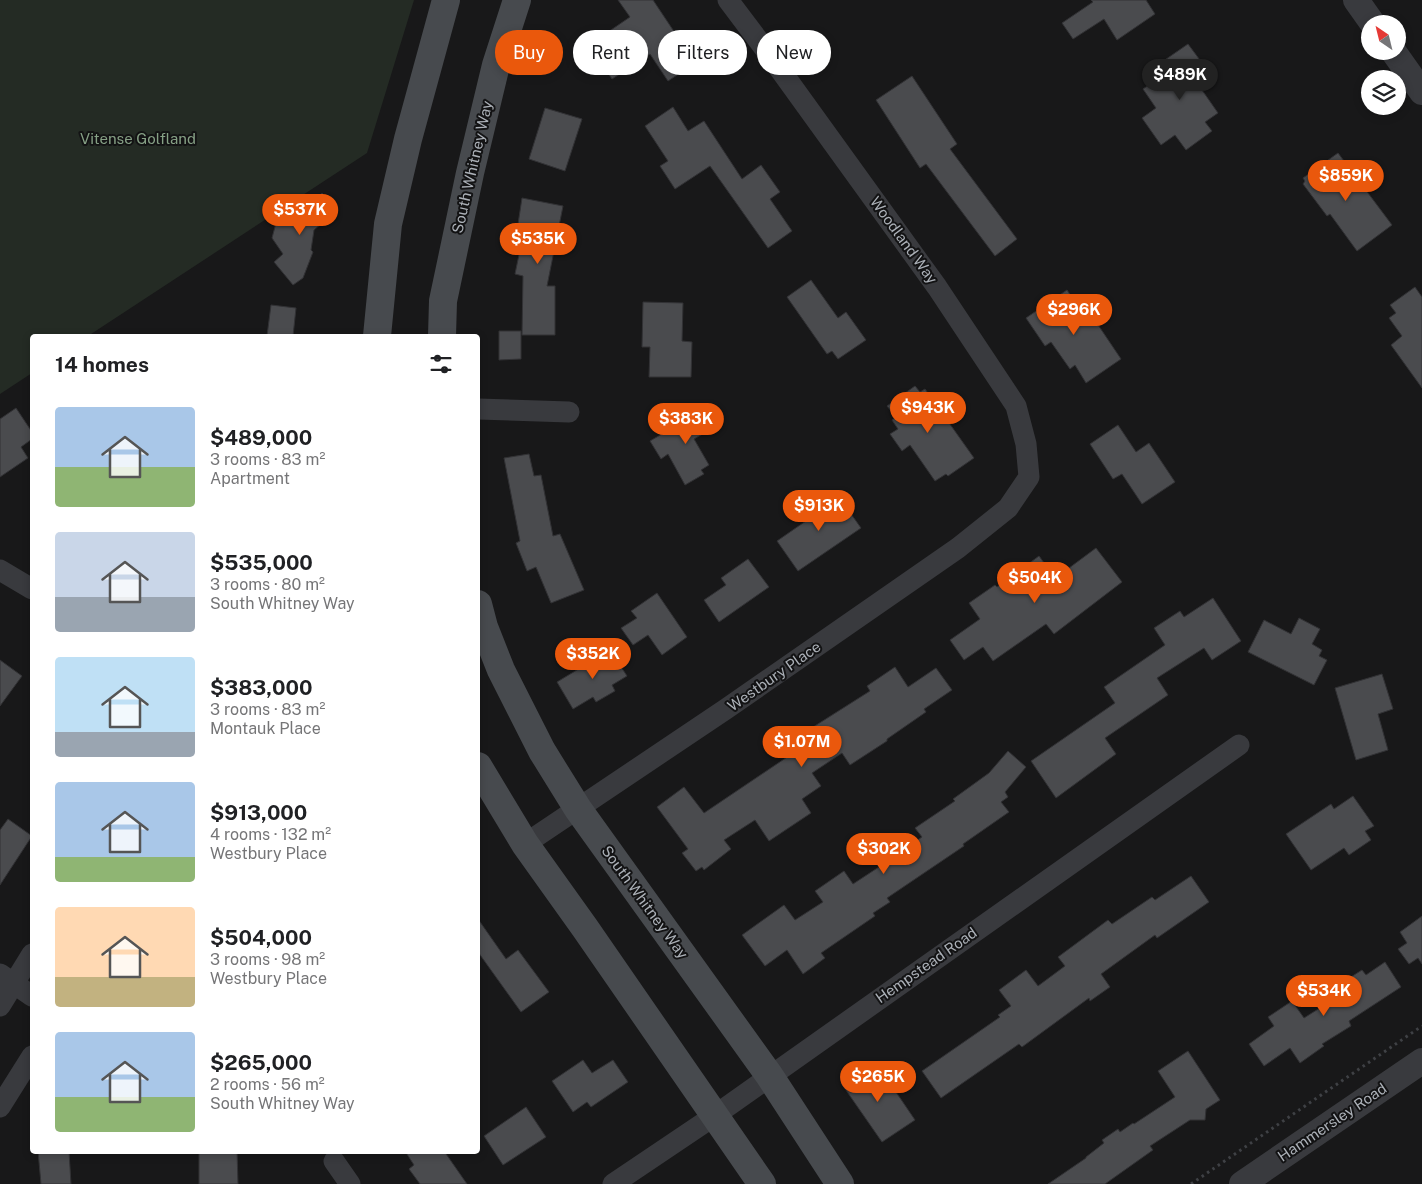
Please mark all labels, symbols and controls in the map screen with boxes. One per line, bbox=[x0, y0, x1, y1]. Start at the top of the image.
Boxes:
north arrow bbox=[1361, 15, 1406, 60]
map controls bbox=[1361, 15, 1406, 115]
chip: Buy bbox=[495, 30, 563, 75]
chip: Rent bbox=[573, 30, 648, 75]
chip: Filters bbox=[658, 30, 747, 75]
chip: New bbox=[757, 30, 831, 75]
pin: $489K bbox=[1145, 58, 1215, 101]
text: $489K bbox=[1153, 65, 1207, 84]
button: layers bbox=[1361, 70, 1406, 115]
street label: South Whitney Way bbox=[448, 99, 496, 235]
park label: Vitense Golfland bbox=[80, 130, 196, 147]
pin: $859K bbox=[1311, 160, 1381, 202]
text: $859K bbox=[1319, 166, 1373, 185]
street label: Woodland Way bbox=[867, 193, 941, 287]
pin: $537K bbox=[265, 194, 335, 236]
text: $537K bbox=[273, 200, 327, 219]
pin: $535K bbox=[503, 222, 573, 265]
text: $535K bbox=[511, 229, 565, 248]
pin: $296K bbox=[1039, 294, 1109, 336]
text: $296K bbox=[1047, 300, 1101, 319]
icon: filters bbox=[427, 350, 455, 378]
text: 14 homes bbox=[55, 352, 149, 377]
pin: $943K bbox=[893, 392, 963, 434]
text: $943K bbox=[901, 398, 955, 417]
pin: $383K bbox=[651, 402, 721, 445]
text: $383K bbox=[659, 409, 713, 428]
text: $489,000 bbox=[210, 425, 312, 450]
icon: home bbox=[95, 427, 155, 487]
text: 3 rooms · 83 m² bbox=[210, 450, 325, 469]
text: Apartment bbox=[210, 469, 290, 488]
pin: $913K bbox=[784, 490, 854, 532]
text: $913K bbox=[794, 496, 844, 515]
text: $535,000 bbox=[210, 550, 313, 575]
icon: home bbox=[95, 552, 155, 612]
pin: $504K bbox=[1000, 562, 1070, 604]
text: $504K bbox=[1008, 568, 1062, 587]
text: 3 rooms · 80 m² bbox=[210, 575, 325, 594]
text: South Whitney Way bbox=[210, 594, 355, 613]
pin: $352K bbox=[558, 638, 628, 680]
street label: Westbury Place bbox=[724, 638, 824, 714]
text: $352K bbox=[566, 644, 620, 663]
text: $383,000 bbox=[210, 675, 312, 700]
icon: home bbox=[95, 677, 155, 737]
text: 3 rooms · 83 m² bbox=[210, 700, 325, 719]
text: Montauk Place bbox=[210, 719, 321, 738]
pin: $1.07M bbox=[761, 726, 843, 768]
text: $1.07M bbox=[774, 732, 830, 751]
text: $913,000 bbox=[210, 800, 307, 825]
icon: home bbox=[95, 802, 155, 862]
text: 4 rooms · 132 m² bbox=[210, 825, 331, 844]
pin: $302K bbox=[849, 832, 919, 875]
text: $302K bbox=[857, 839, 911, 858]
street label: South Whitney Way bbox=[598, 842, 692, 962]
text: Westbury Place bbox=[210, 844, 327, 863]
street label: Hempstead Road bbox=[872, 924, 980, 1006]
text: $504,000 bbox=[210, 925, 312, 950]
icon: home bbox=[95, 927, 155, 987]
text: 3 rooms · 98 m² bbox=[210, 950, 325, 969]
text: Westbury Place bbox=[210, 969, 327, 988]
pin: $534K bbox=[1289, 974, 1359, 1017]
text: $534K bbox=[1297, 981, 1351, 1000]
text: $265,000 bbox=[210, 1050, 312, 1075]
icon: home bbox=[95, 1052, 155, 1112]
pin: $265K bbox=[843, 1060, 913, 1103]
text: $265K bbox=[851, 1067, 905, 1086]
text: 2 rooms · 56 m² bbox=[210, 1075, 325, 1094]
street label: Hammersley Road bbox=[1274, 1079, 1390, 1165]
text: South Whitney Way bbox=[210, 1094, 355, 1113]

